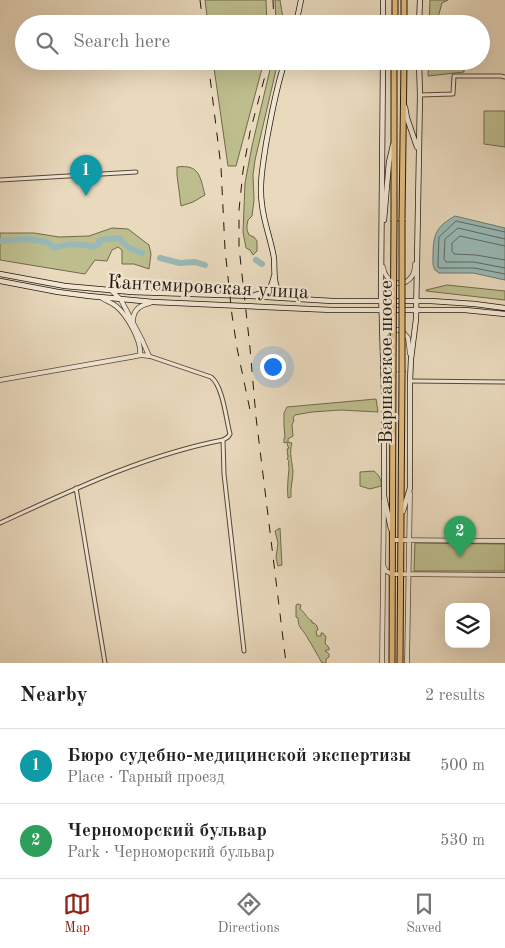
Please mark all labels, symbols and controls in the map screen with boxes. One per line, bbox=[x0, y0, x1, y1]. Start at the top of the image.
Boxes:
search box bbox=[15, 15, 490, 70]
icon: search bbox=[33, 29, 61, 57]
text: Search here bbox=[73, 33, 170, 52]
pin: 1 bbox=[70, 155, 102, 196]
street label: Кантемировская улица bbox=[107, 273, 310, 303]
street label: Варшавское шоссе bbox=[377, 280, 397, 444]
your location bbox=[260, 354, 286, 380]
pin: 2 bbox=[444, 516, 476, 557]
map controls bbox=[445, 603, 490, 648]
button: layers bbox=[445, 603, 490, 648]
text: Nearby bbox=[20, 685, 88, 706]
text: 2 results bbox=[425, 688, 485, 704]
text: Бюро судебно-медицинской экспертизы bbox=[67, 747, 411, 766]
text: 1 bbox=[31, 758, 41, 774]
text: 500 m bbox=[440, 758, 485, 774]
text: Place · Тарный проезд bbox=[67, 770, 224, 786]
text: Черноморский бульвар bbox=[67, 822, 267, 841]
text: 2 bbox=[31, 833, 41, 849]
text: 530 m bbox=[440, 833, 485, 849]
text: Park · Черноморский бульвар bbox=[67, 845, 275, 861]
tab: Map bbox=[63, 890, 91, 937]
tab: Directions bbox=[218, 890, 280, 937]
tab: Saved bbox=[406, 890, 442, 937]

